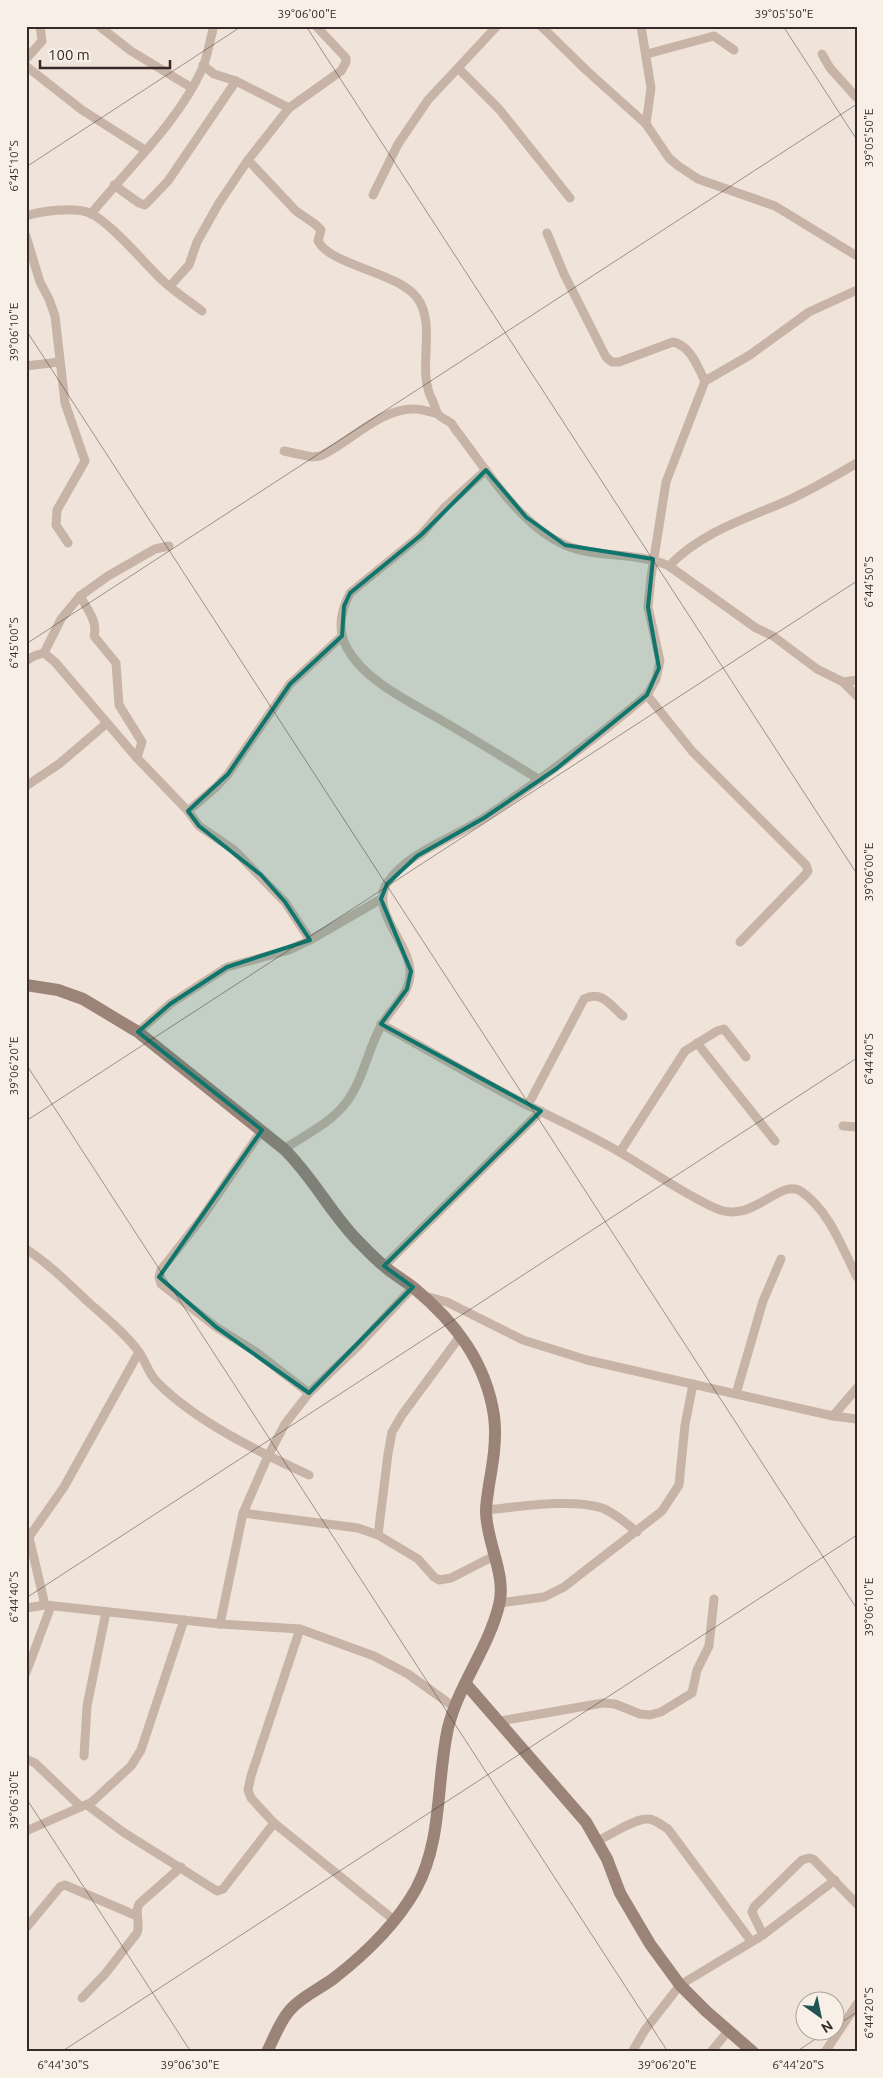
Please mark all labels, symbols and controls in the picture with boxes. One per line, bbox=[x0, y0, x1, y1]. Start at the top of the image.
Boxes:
text: 39°06'00"E bbox=[278, 7, 337, 20]
text: 39°05'50"E bbox=[755, 7, 814, 20]
scale bar bbox=[40, 38, 170, 70]
text: 100 m bbox=[48, 46, 90, 63]
text: 39°05'50"E bbox=[862, 108, 875, 167]
text: 6°45'10"S bbox=[7, 140, 20, 192]
text: 39°06'10"E bbox=[7, 302, 20, 361]
text: 6°44'50"S bbox=[862, 556, 875, 608]
text: 6°45'00"S bbox=[7, 617, 20, 669]
text: 39°06'00"E bbox=[862, 842, 875, 901]
text: 6°44'40"S bbox=[862, 1033, 875, 1085]
text: 39°06'20"E bbox=[7, 1036, 20, 1095]
text: 6°44'40"S bbox=[7, 1571, 20, 1623]
text: 39°06'10"E bbox=[862, 1577, 875, 1636]
text: 39°06'30"E bbox=[7, 1770, 20, 1829]
text: 6°44'20"S bbox=[862, 1987, 875, 2039]
north arrow bbox=[796, 1990, 846, 2040]
text: N bbox=[818, 2017, 836, 2036]
text: 6°44'30"S bbox=[37, 2058, 89, 2071]
text: 39°06'30"E bbox=[161, 2058, 220, 2071]
text: 39°06'20"E bbox=[638, 2058, 697, 2071]
text: 6°44'20"S bbox=[772, 2058, 824, 2071]

